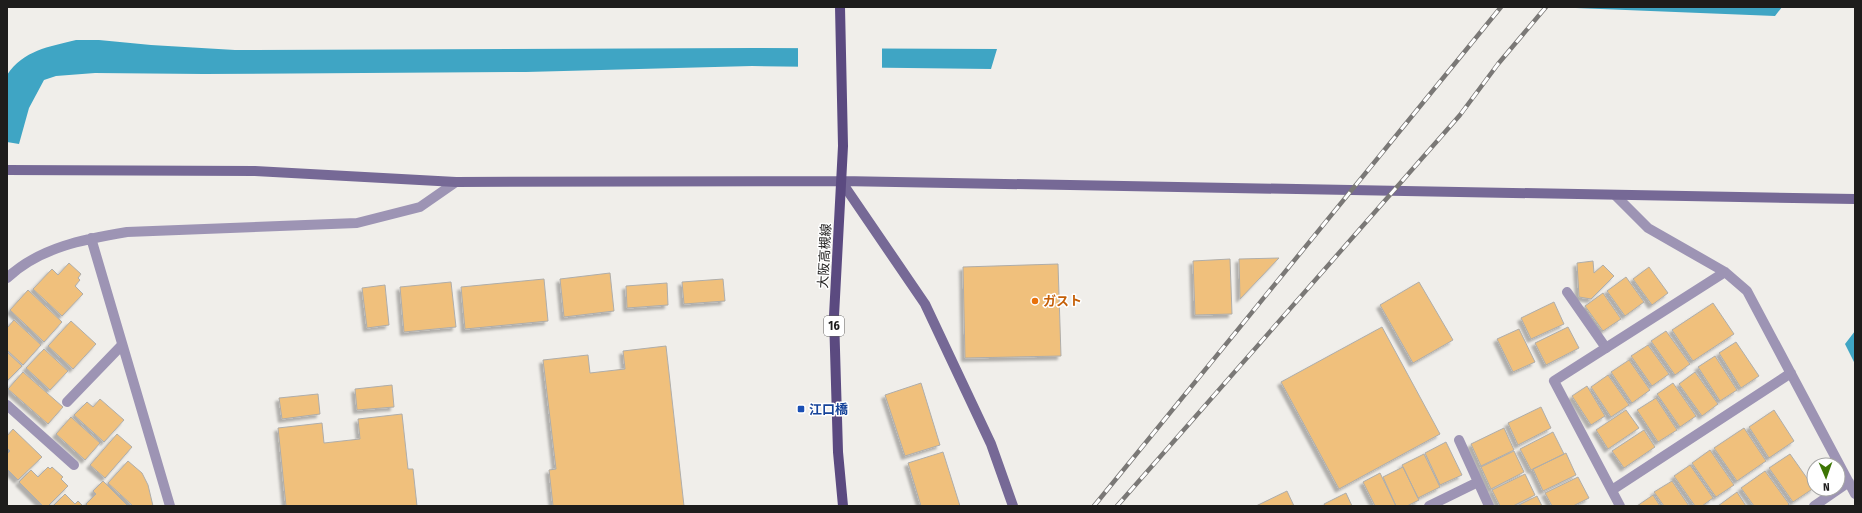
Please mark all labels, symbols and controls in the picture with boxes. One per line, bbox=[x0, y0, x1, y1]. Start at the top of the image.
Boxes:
street label: 大阪高槻線 bbox=[815, 223, 834, 289]
place label: ガスト bbox=[1043, 294, 1082, 309]
marker: ガスト bbox=[1030, 296, 1040, 306]
road number: 16 bbox=[824, 316, 844, 336]
place label: 江口橋 bbox=[809, 402, 848, 417]
marker: 江口橋 bbox=[796, 404, 806, 414]
north arrow bbox=[1806, 457, 1846, 497]
text: N bbox=[1823, 480, 1830, 493]

